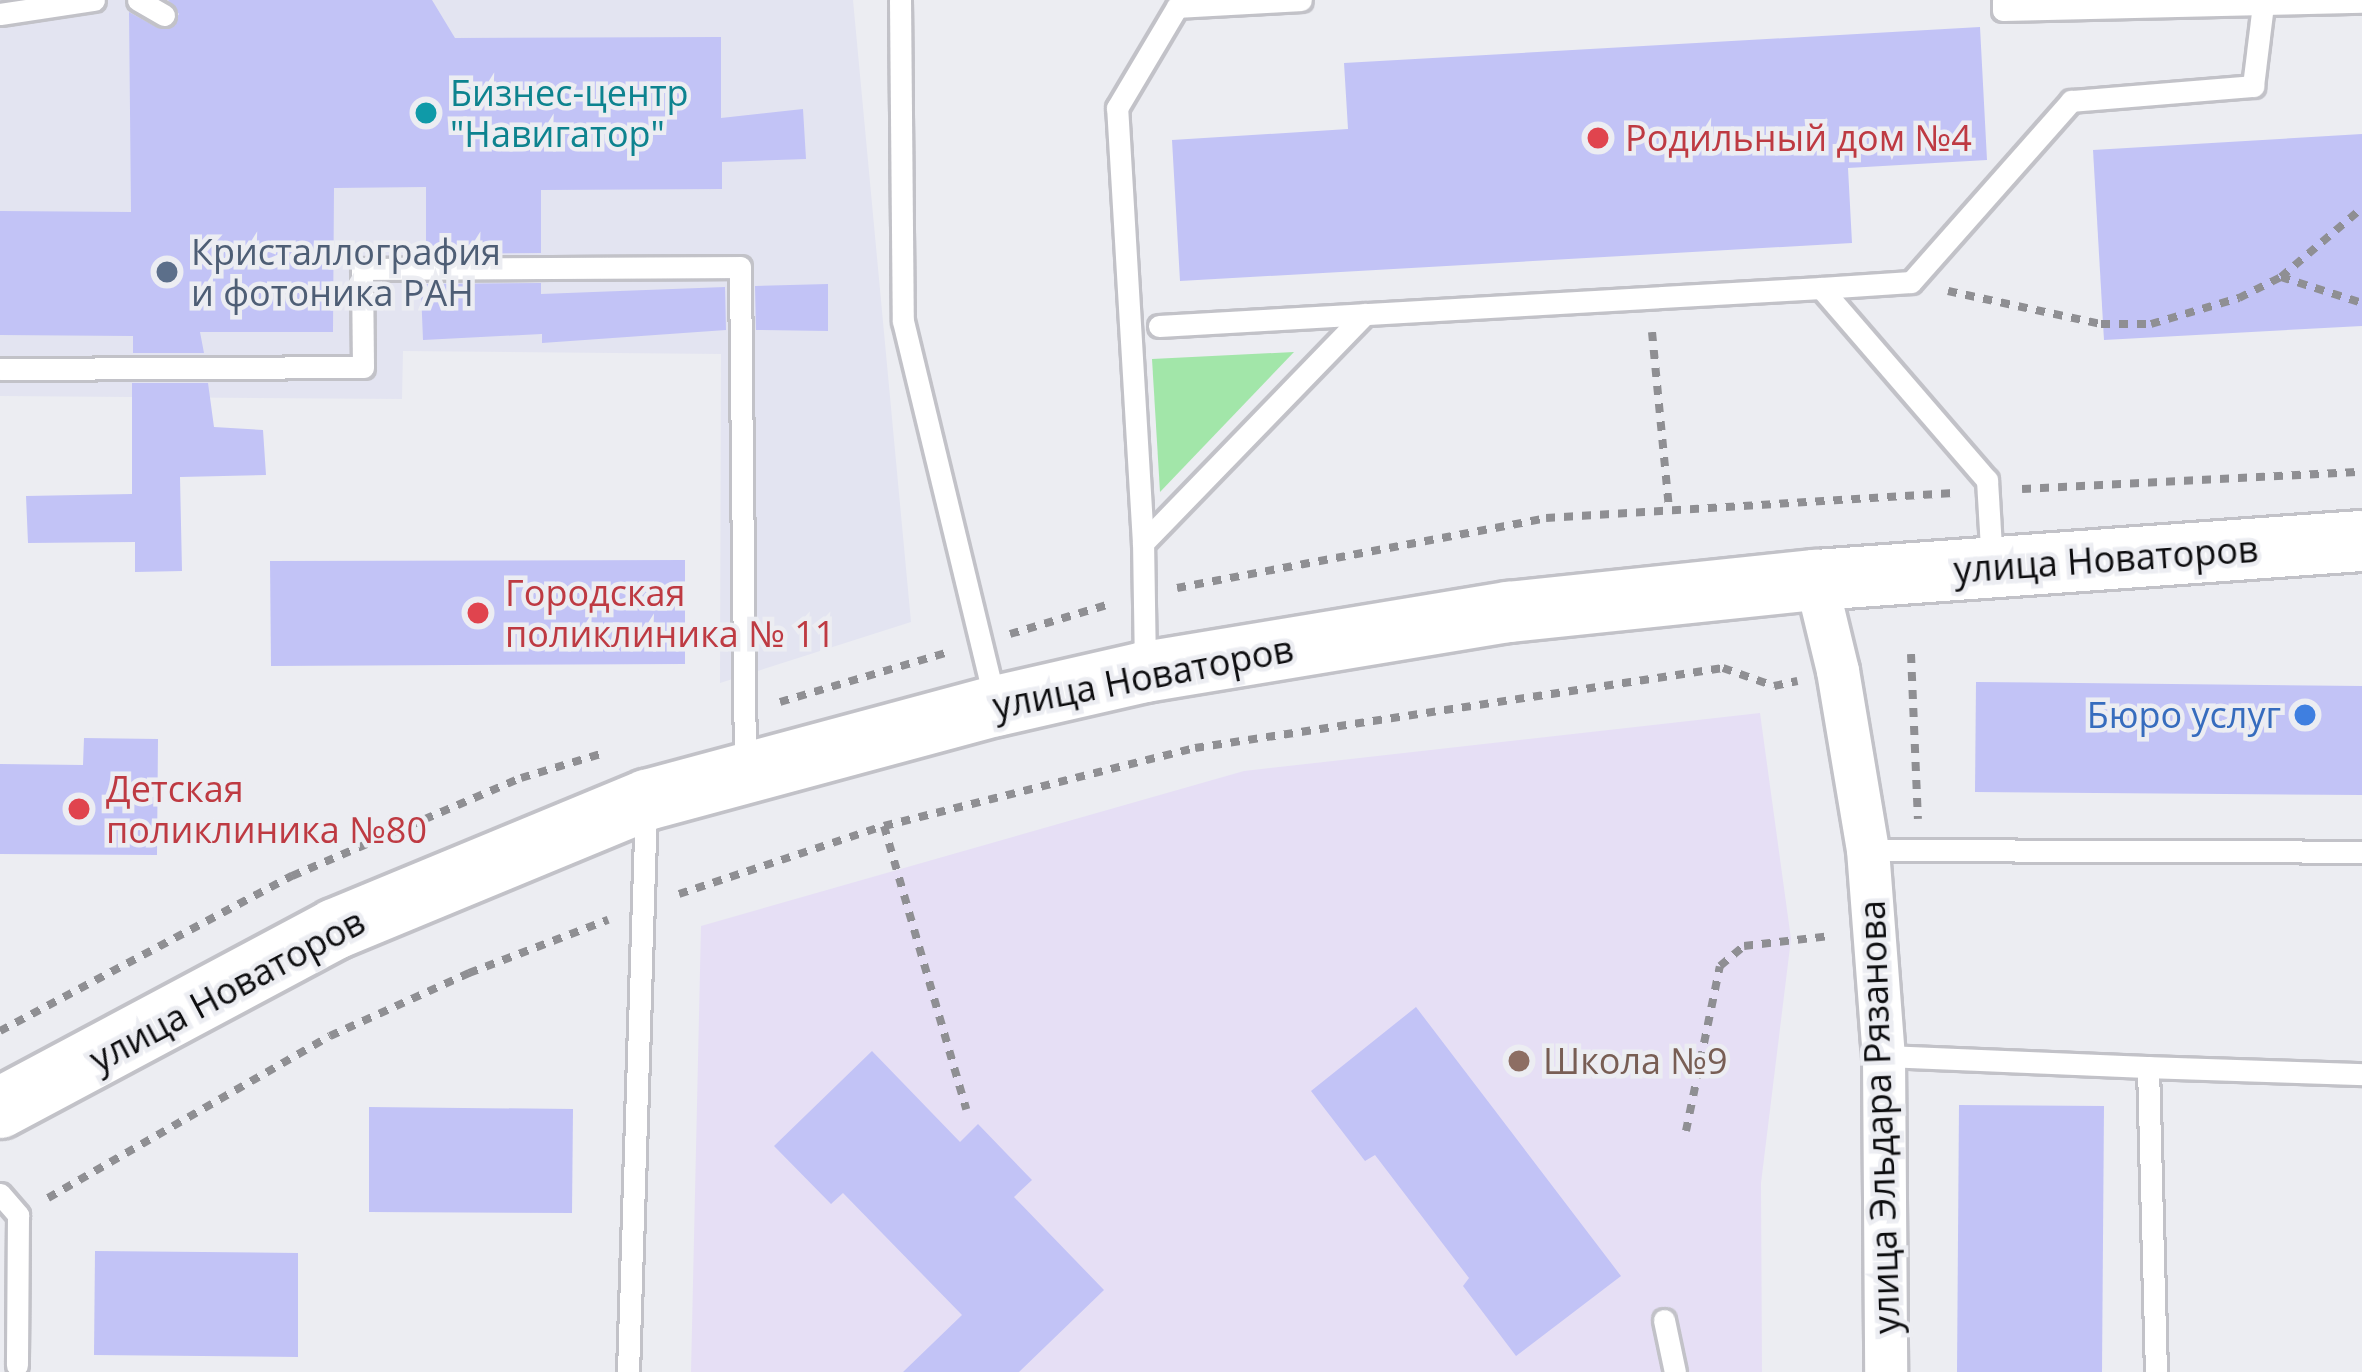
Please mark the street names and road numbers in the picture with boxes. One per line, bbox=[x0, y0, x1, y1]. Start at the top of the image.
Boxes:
street label: улица Новаторов bbox=[1952, 527, 2260, 591]
street label: улица Новаторов bbox=[989, 627, 1297, 727]
street label: улица Новаторов bbox=[82, 899, 372, 1081]
street label: улица Эльдара Рязанова bbox=[1850, 899, 1908, 1335]

